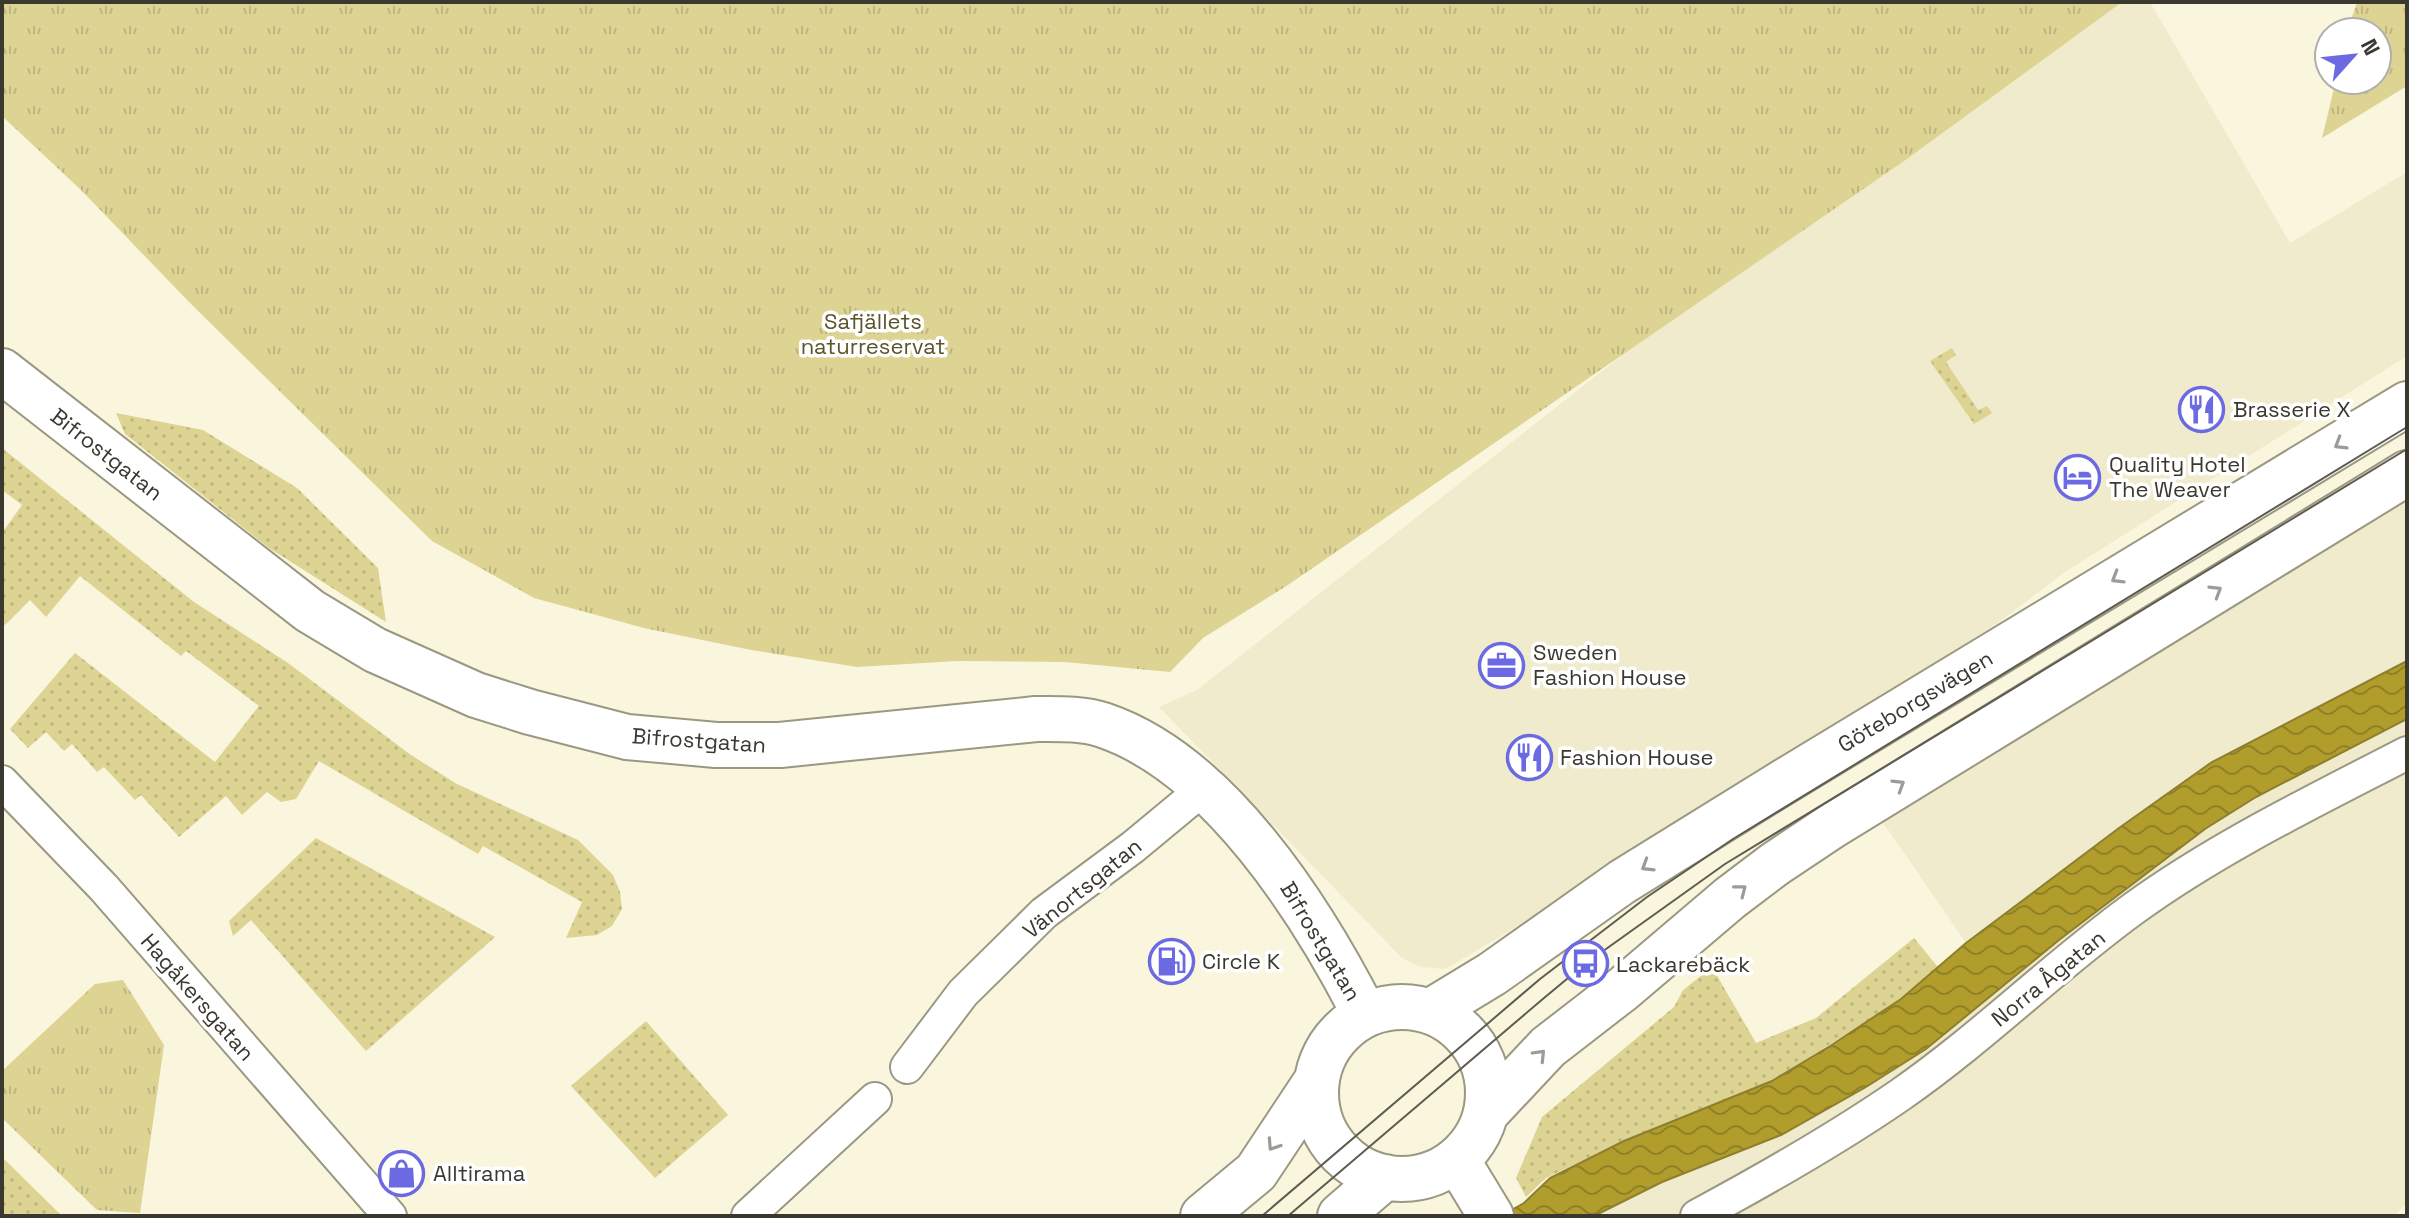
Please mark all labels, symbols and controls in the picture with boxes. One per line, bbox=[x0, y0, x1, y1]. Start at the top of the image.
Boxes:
north arrow bbox=[2313, 16, 2393, 96]
text: N bbox=[2355, 34, 2387, 60]
park label: Safjällets naturreservat bbox=[801, 307, 945, 360]
restaurant icon: Brasserie X bbox=[2178, 385, 2226, 433]
place label: Brasserie X bbox=[2233, 395, 2351, 423]
street label: Bifrostgatan bbox=[45, 402, 169, 506]
one-way arrow bbox=[2334, 434, 2349, 450]
place label: Quality Hotel The Weaver bbox=[2109, 450, 2246, 503]
hotel icon: Quality Hotel The Weaver bbox=[2054, 453, 2102, 501]
one-way arrow bbox=[2111, 568, 2126, 584]
one-way arrow bbox=[2207, 585, 2222, 601]
place label: Sweden Fashion House bbox=[1533, 638, 1687, 691]
office icon: Sweden Fashion House bbox=[1478, 641, 1526, 689]
street label: Göteborgsvägen bbox=[1832, 644, 1998, 758]
street label: Bifrostgatan bbox=[631, 721, 767, 759]
restaurant icon: Fashion House bbox=[1505, 733, 1553, 781]
place label: Fashion House bbox=[1560, 743, 1714, 771]
one-way arrow bbox=[1890, 780, 1904, 795]
street label: Vänortsgatan bbox=[1017, 832, 1147, 944]
one-way arrow bbox=[1641, 857, 1656, 872]
street label: Bifrostgatan bbox=[1274, 876, 1368, 1006]
one-way arrow bbox=[1732, 886, 1747, 900]
street label: Norra Ågatan bbox=[1985, 924, 2111, 1032]
street label: Hagåkersgatan bbox=[135, 928, 261, 1066]
fuel station icon: Circle K bbox=[1147, 937, 1195, 985]
bus stop icon: Lackarebäck bbox=[1561, 940, 1609, 988]
place label: Circle K bbox=[1202, 947, 1281, 975]
place label: Lackarebäck bbox=[1616, 950, 1750, 978]
one-way arrow bbox=[1531, 1050, 1545, 1065]
one-way arrow bbox=[1268, 1136, 1283, 1150]
shop icon: Alltirama bbox=[378, 1149, 426, 1197]
place label: Alltirama bbox=[433, 1159, 526, 1187]

